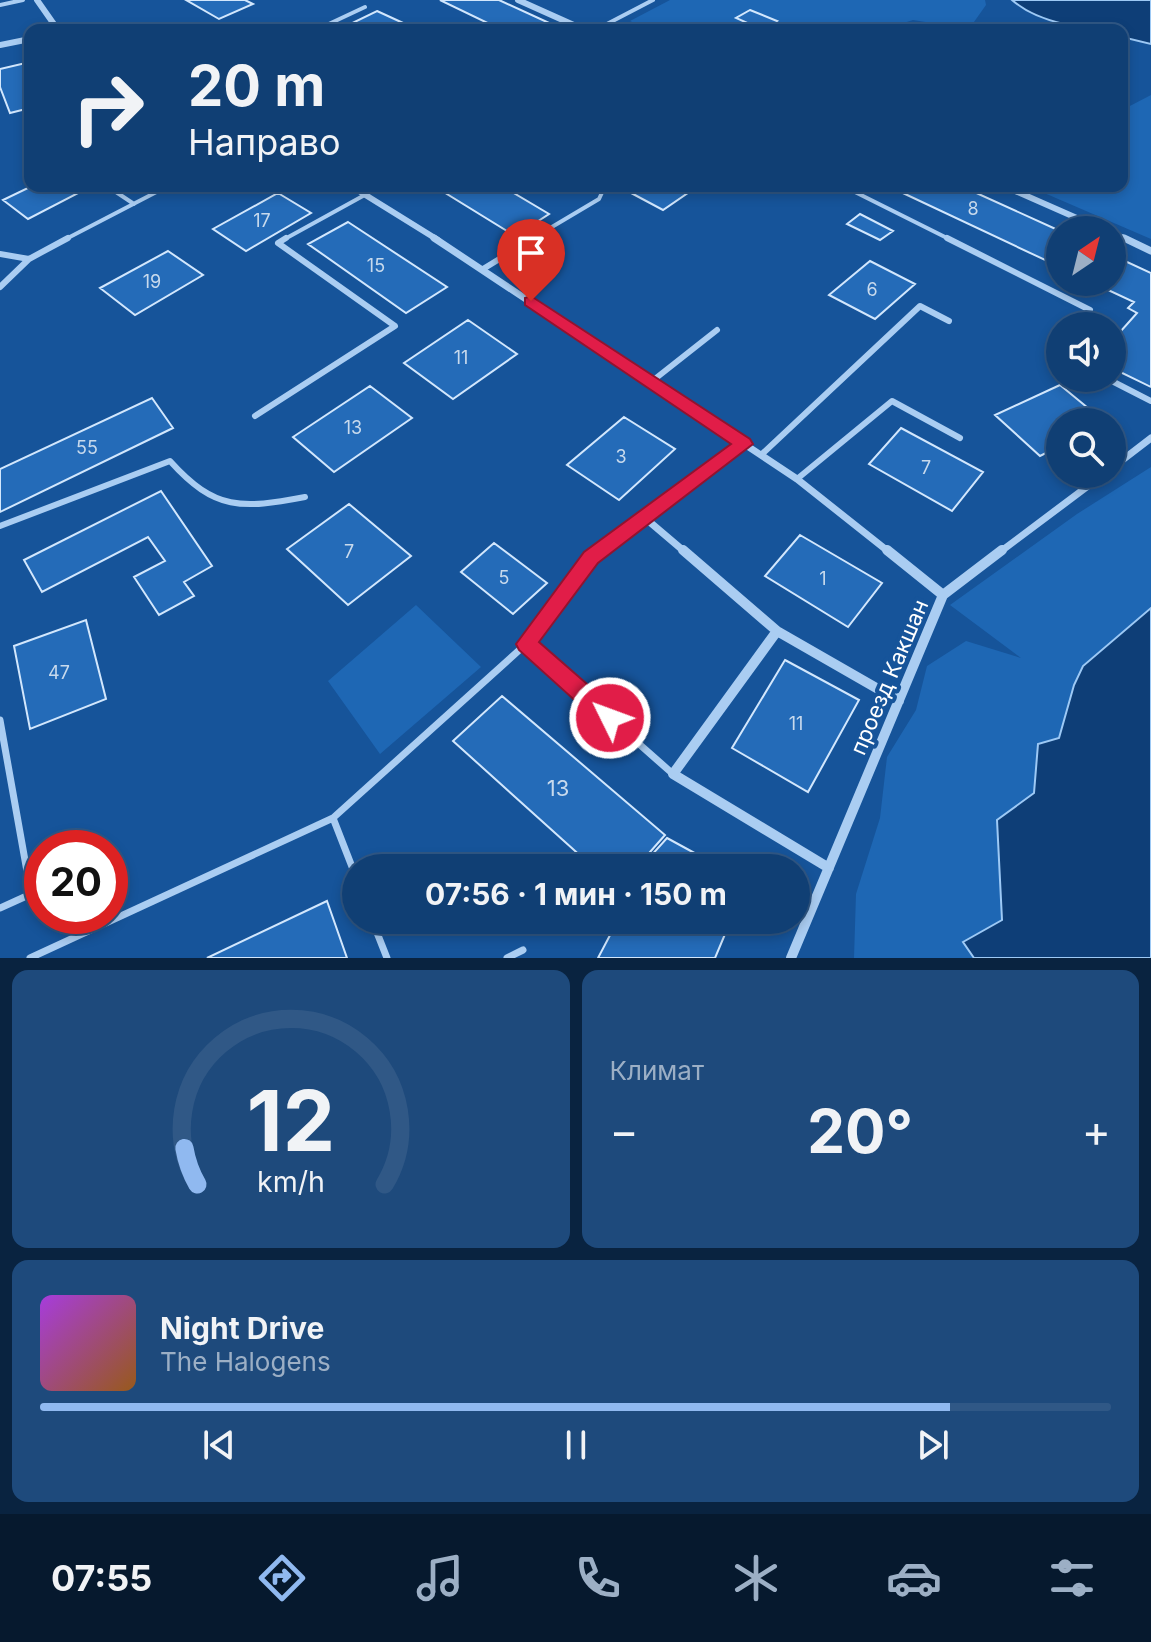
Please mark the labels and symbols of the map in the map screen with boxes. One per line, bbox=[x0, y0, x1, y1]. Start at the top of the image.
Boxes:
house number: 8 bbox=[967, 198, 979, 219]
house number: 17 bbox=[253, 210, 271, 231]
north arrow bbox=[1046, 216, 1126, 296]
pin bbox=[497, 219, 565, 301]
house number: 15 bbox=[367, 255, 385, 276]
house number: 19 bbox=[143, 271, 161, 292]
house number: 6 bbox=[866, 279, 878, 300]
house number: 11 bbox=[454, 347, 468, 368]
house number: 13 bbox=[344, 417, 362, 438]
house number: 55 bbox=[76, 437, 98, 458]
house number: 3 bbox=[615, 446, 627, 467]
house number: 7 bbox=[921, 457, 931, 478]
house number: 7 bbox=[344, 541, 354, 562]
house number: 5 bbox=[499, 567, 509, 588]
house number: 1 bbox=[819, 568, 827, 589]
street label: проезд Какшан bbox=[845, 596, 933, 758]
house number: 47 bbox=[48, 662, 70, 683]
position arrow bbox=[568, 676, 652, 760]
house number: 11 bbox=[789, 713, 803, 734]
house number: 13 bbox=[547, 775, 569, 801]
speed limit sign: 20 bbox=[24, 830, 128, 934]

